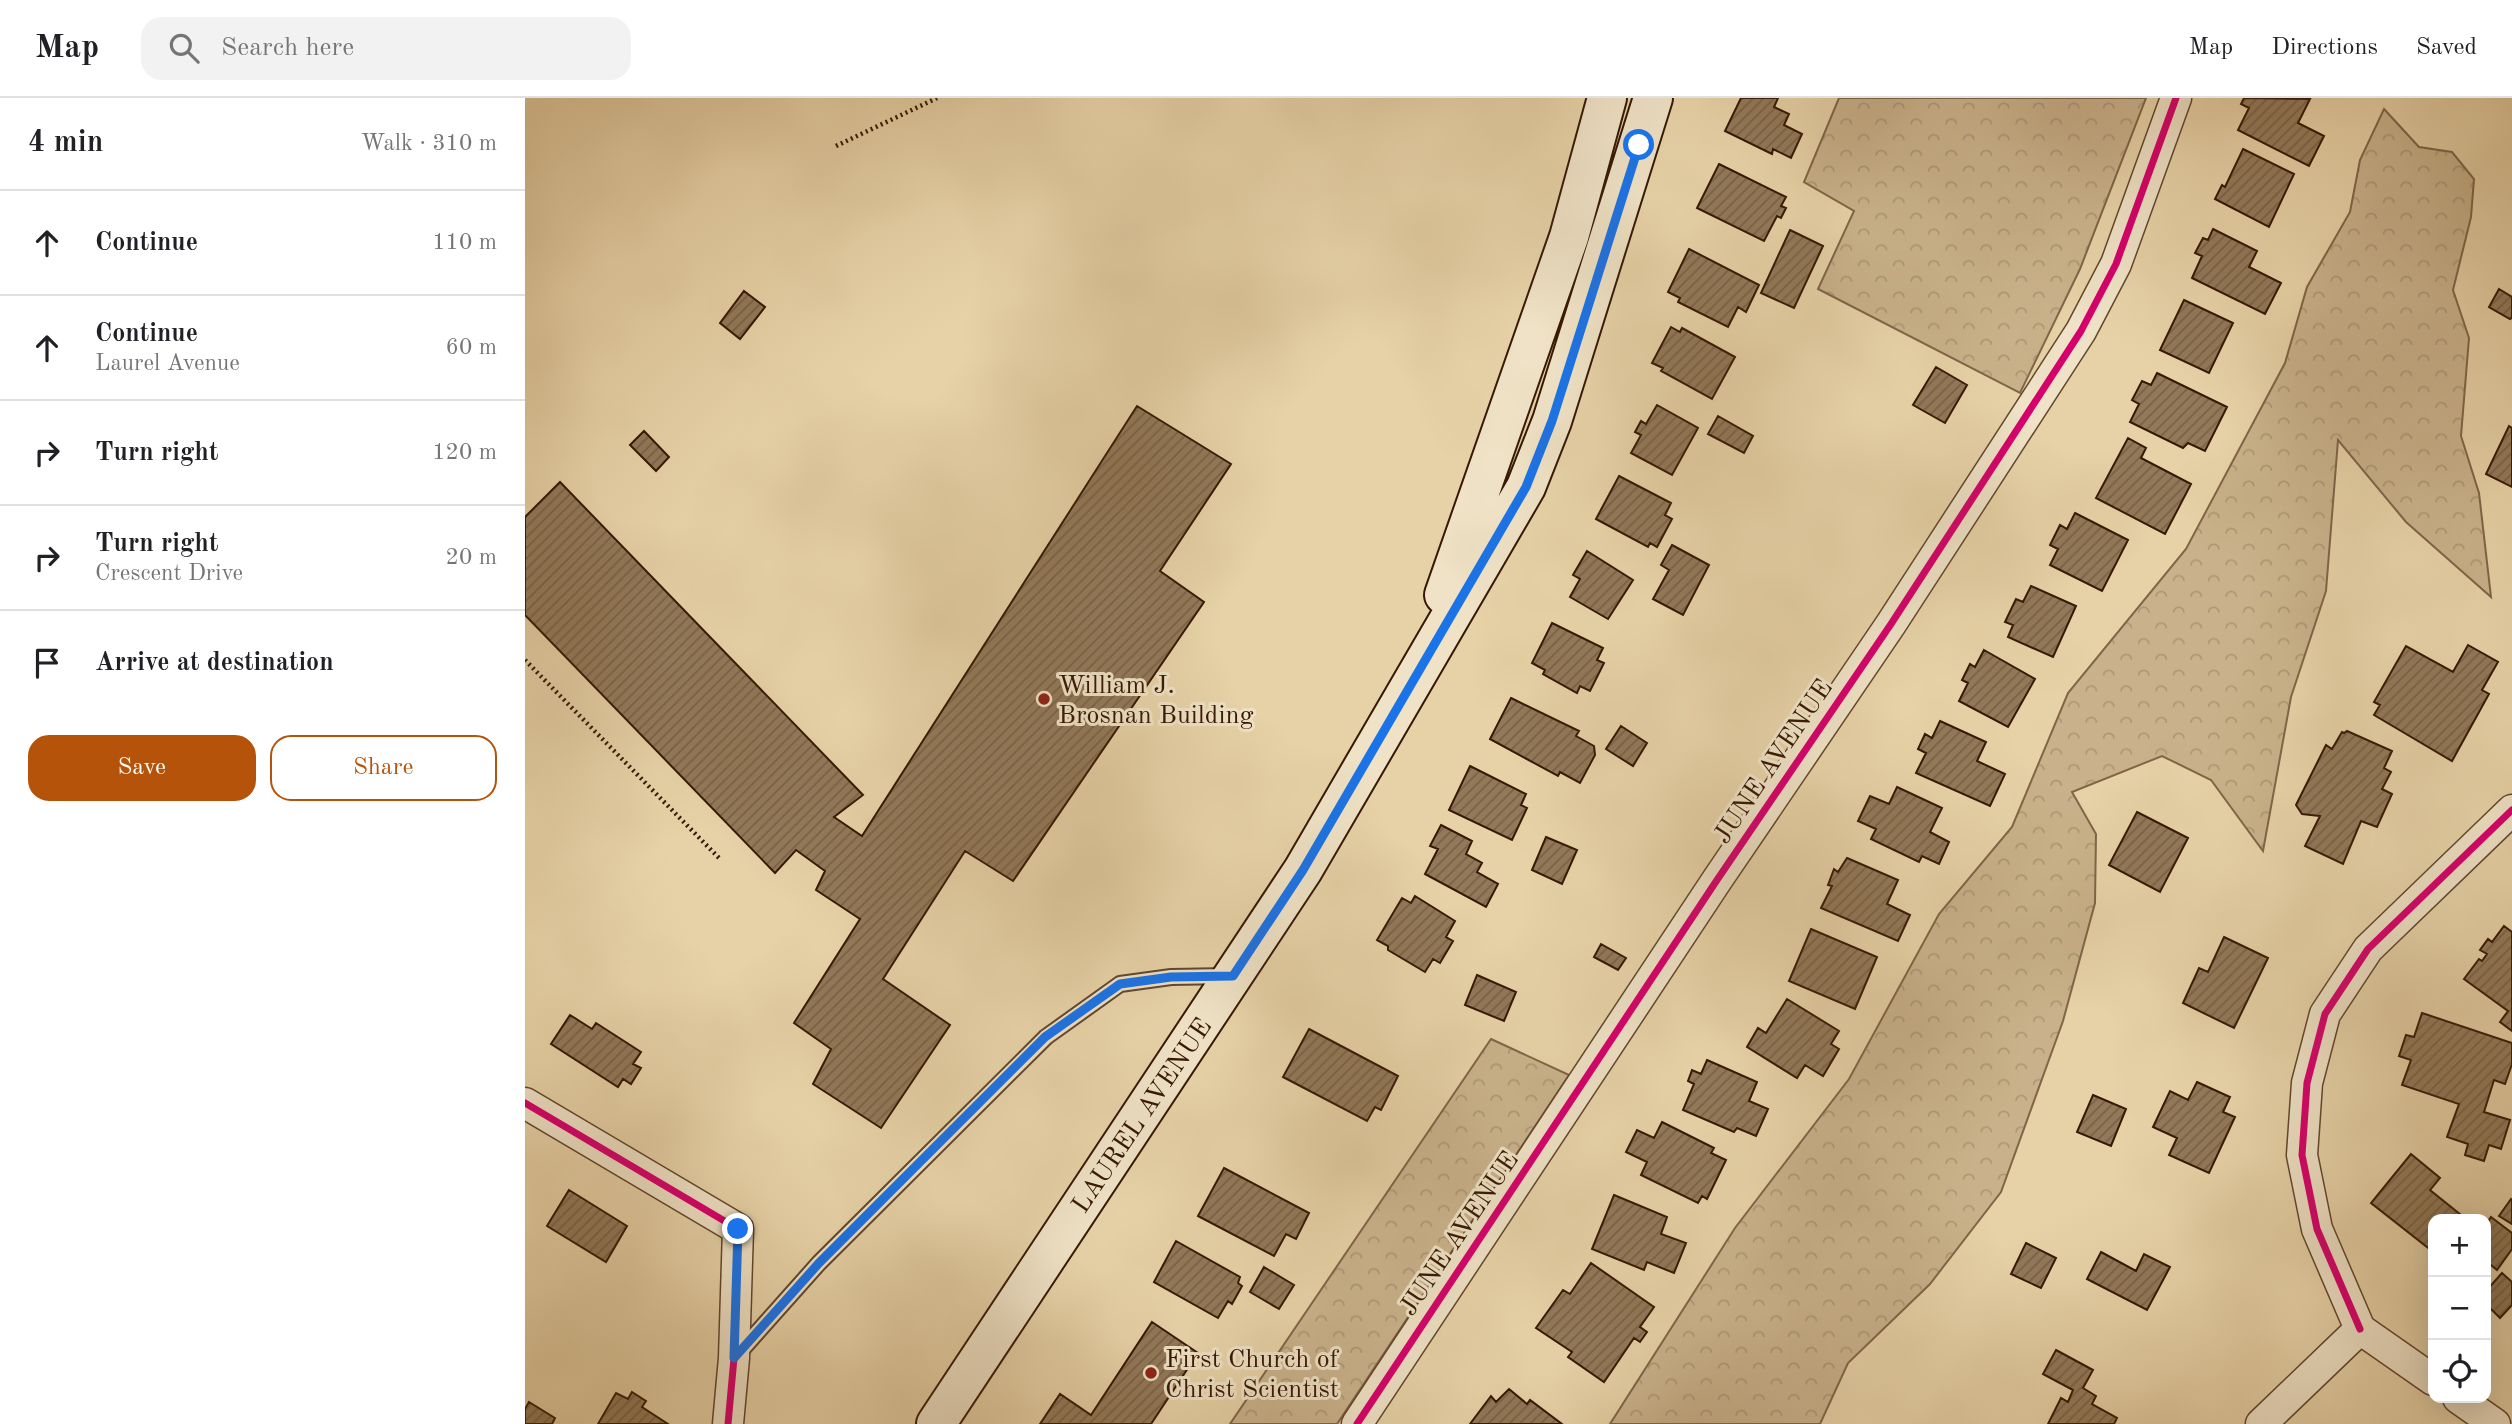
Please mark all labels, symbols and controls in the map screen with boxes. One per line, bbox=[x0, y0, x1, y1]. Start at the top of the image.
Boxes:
search box bbox=[141, 17, 631, 80]
icon: search bbox=[165, 29, 203, 67]
text: Map bbox=[35, 32, 99, 65]
text: Search here bbox=[221, 35, 354, 61]
text: Map bbox=[2189, 36, 2233, 60]
text: Directions bbox=[2271, 36, 2378, 60]
text: Saved bbox=[2416, 36, 2477, 60]
text: 4 min bbox=[28, 128, 103, 158]
route start bbox=[1623, 129, 1654, 160]
text: Walk · 310 m bbox=[361, 132, 497, 155]
icon: ahead bbox=[28, 224, 66, 262]
text: Continue bbox=[95, 230, 198, 256]
text: 110 m bbox=[432, 231, 497, 254]
text: Continue bbox=[95, 321, 198, 347]
icon: ahead bbox=[28, 329, 66, 367]
text: 60 m bbox=[446, 336, 497, 359]
text: Laurel Avenue bbox=[95, 352, 240, 375]
icon: right bbox=[28, 434, 66, 472]
text: Turn right bbox=[95, 440, 218, 466]
text: 120 m bbox=[432, 441, 497, 464]
text: Turn right bbox=[95, 531, 218, 557]
icon: right bbox=[28, 539, 66, 577]
text: 20 m bbox=[446, 546, 497, 569]
text: Crescent Drive bbox=[95, 562, 243, 585]
icon: arrive bbox=[28, 644, 66, 682]
text: Arrive at destination bbox=[95, 650, 334, 676]
place label: William J. Brosnan Building bbox=[1058, 673, 1254, 729]
street label: JUNE AVENUE bbox=[1709, 676, 1838, 849]
marker: William J. Brosnan Building bbox=[1036, 691, 1052, 707]
button: Save bbox=[28, 735, 256, 801]
button: Share bbox=[270, 735, 497, 801]
street label: LAUREL AVENUE bbox=[1068, 1014, 1217, 1218]
street label: JUNE AVENUE bbox=[1395, 1148, 1524, 1321]
route end bbox=[722, 1213, 753, 1244]
map controls bbox=[2428, 1214, 2491, 1403]
button: + bbox=[2428, 1214, 2491, 1277]
button: − bbox=[2428, 1277, 2491, 1340]
button: locate bbox=[2428, 1340, 2491, 1403]
place label: First Church of Christ Scientist bbox=[1165, 1347, 1340, 1403]
marker: First Church of Christ Scientist bbox=[1143, 1365, 1159, 1381]

